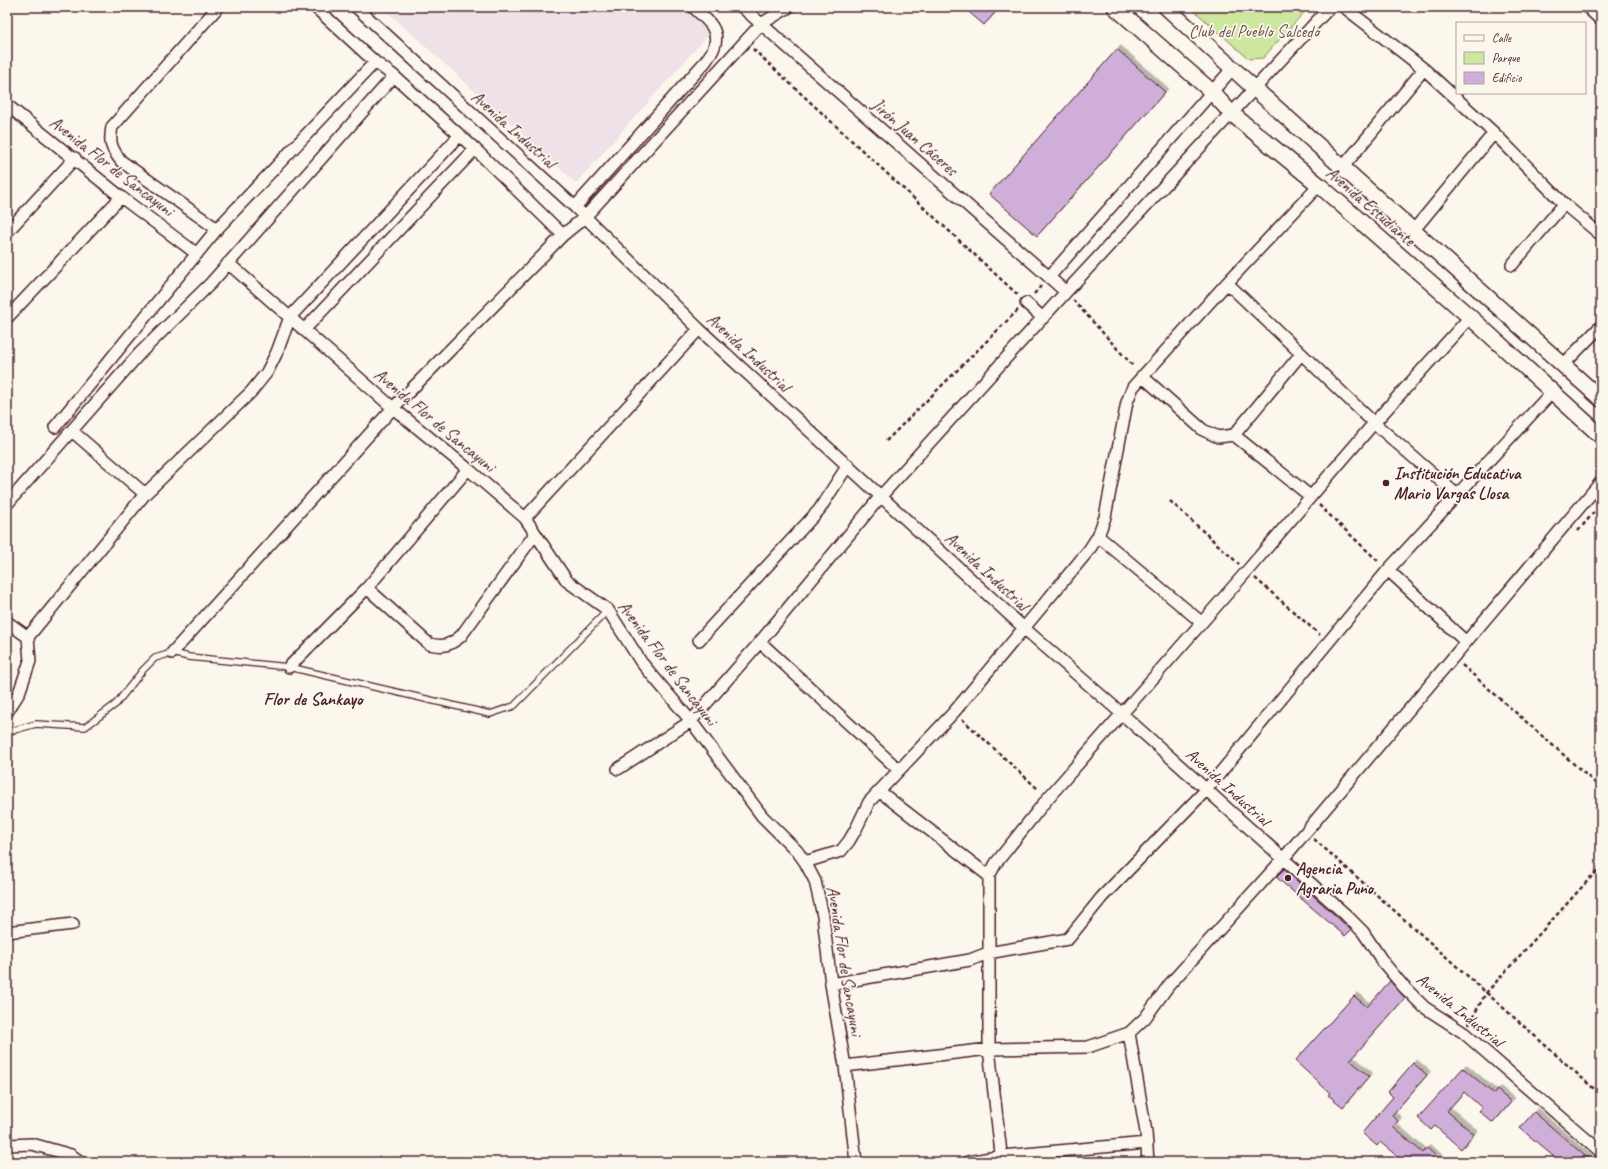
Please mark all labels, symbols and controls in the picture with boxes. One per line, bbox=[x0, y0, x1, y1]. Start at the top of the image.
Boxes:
park label: Club del Pueblo Salcedo bbox=[1189, 21, 1321, 42]
legend bbox=[1456, 22, 1586, 94]
text: Calle bbox=[1492, 30, 1512, 46]
text: Parque bbox=[1492, 50, 1521, 66]
text: Edificio bbox=[1492, 70, 1522, 86]
street label: Avenida Industrial bbox=[468, 86, 563, 174]
street label: Jirón Juan Cáceres bbox=[867, 93, 964, 181]
street label: Avenida Flor de Sancayuni bbox=[46, 111, 180, 222]
street label: Avenida Estudiante bbox=[1322, 162, 1421, 251]
street label: Avenida Industrial bbox=[703, 308, 797, 398]
street label: Avenida Flor de Sancayuni bbox=[370, 363, 502, 478]
place label: Institución Educativa Mario Vargas Llosa bbox=[1394, 463, 1522, 504]
marker: Institución Educativa Mario Vargas Llosa bbox=[1381, 478, 1391, 488]
street label: Avenida Industrial bbox=[941, 527, 1035, 617]
street label: Avenida Flor de Sancayuni bbox=[614, 596, 723, 732]
district label: Flor de Sankayo bbox=[263, 688, 364, 710]
street label: Avenida Industrial bbox=[1182, 744, 1277, 832]
place label: Agencia Agraria Puno bbox=[1296, 858, 1375, 899]
marker: Agencia Agraria Puno bbox=[1283, 873, 1293, 883]
street label: Avenida Flor de Sancayuni bbox=[823, 885, 868, 1040]
street label: Avenida Industrial bbox=[1412, 968, 1510, 1053]

